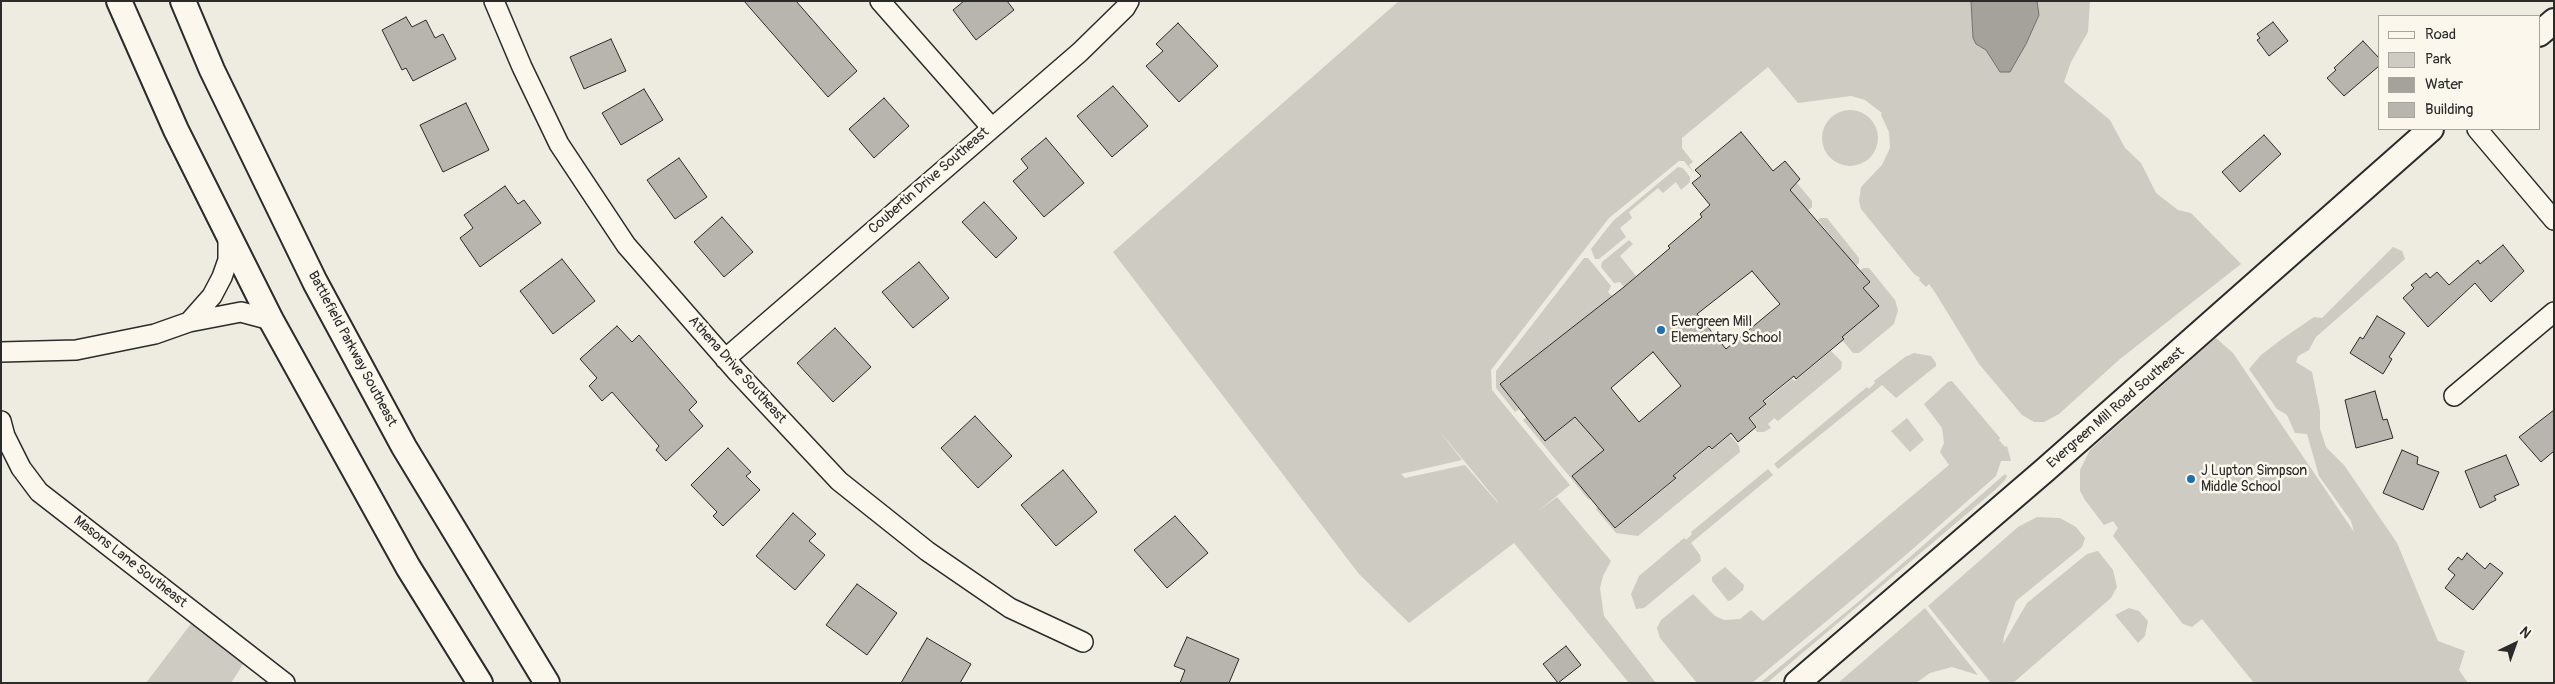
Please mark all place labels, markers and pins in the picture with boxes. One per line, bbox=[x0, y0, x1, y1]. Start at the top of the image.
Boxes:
place label: Evergreen Mill Elementary School bbox=[1671, 314, 1782, 347]
marker: Evergreen Mill Elementary School bbox=[1655, 324, 1667, 336]
place label: J Lupton Simpson Middle School bbox=[2201, 463, 2307, 496]
marker: J Lupton Simpson Middle School bbox=[2185, 473, 2197, 485]

